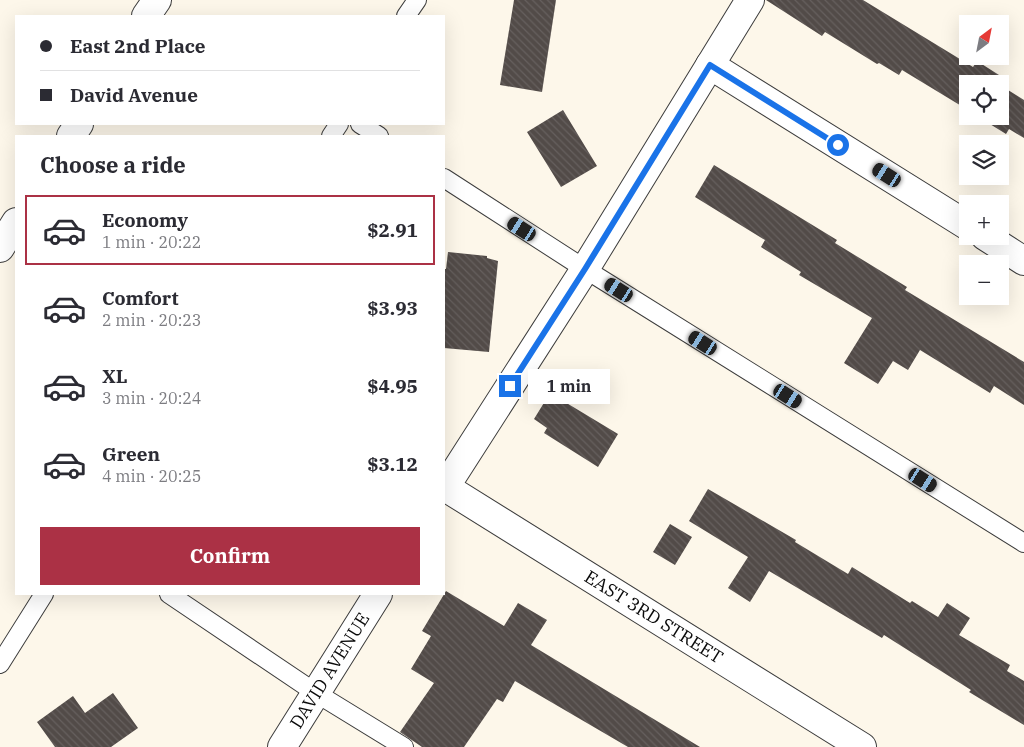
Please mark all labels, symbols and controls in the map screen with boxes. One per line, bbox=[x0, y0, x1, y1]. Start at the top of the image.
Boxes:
north arrow bbox=[959, 15, 1009, 65]
map controls bbox=[959, 15, 1009, 305]
text: East 2nd Place bbox=[70, 34, 206, 58]
button: locate bbox=[959, 75, 1009, 125]
text: David Avenue bbox=[70, 83, 198, 107]
route start bbox=[827, 134, 849, 156]
button: layers bbox=[959, 135, 1009, 185]
text: Choose a ride bbox=[40, 150, 186, 179]
car bbox=[870, 161, 903, 189]
button: + bbox=[959, 195, 1009, 245]
icon: car bbox=[42, 208, 87, 253]
text: Economy bbox=[102, 208, 188, 232]
car bbox=[505, 215, 538, 243]
text: $2.91 bbox=[367, 218, 418, 242]
text: 1 min · 20:22 bbox=[102, 232, 201, 252]
button: − bbox=[959, 255, 1009, 305]
car bbox=[602, 276, 635, 304]
icon: car bbox=[42, 286, 87, 331]
text: Comfort bbox=[102, 286, 179, 310]
text: $3.93 bbox=[367, 296, 418, 320]
text: 2 min · 20:23 bbox=[102, 310, 201, 330]
car bbox=[686, 329, 719, 357]
icon: car bbox=[42, 364, 87, 409]
text: XL bbox=[102, 364, 128, 388]
callout: 1 min bbox=[528, 368, 610, 404]
text: $4.95 bbox=[367, 374, 418, 398]
route end bbox=[499, 375, 521, 397]
text: 1 min bbox=[547, 376, 591, 396]
car bbox=[771, 382, 804, 410]
text: 3 min · 20:24 bbox=[102, 388, 201, 408]
icon: car bbox=[42, 442, 87, 487]
text: Green bbox=[102, 442, 160, 466]
text: $3.12 bbox=[367, 452, 418, 476]
text: 4 min · 20:25 bbox=[102, 466, 201, 486]
car bbox=[906, 466, 939, 494]
button: Confirm bbox=[40, 527, 420, 585]
street label: EAST 3RD STREET bbox=[580, 565, 728, 669]
street label: DAVID AVENUE bbox=[284, 608, 374, 733]

